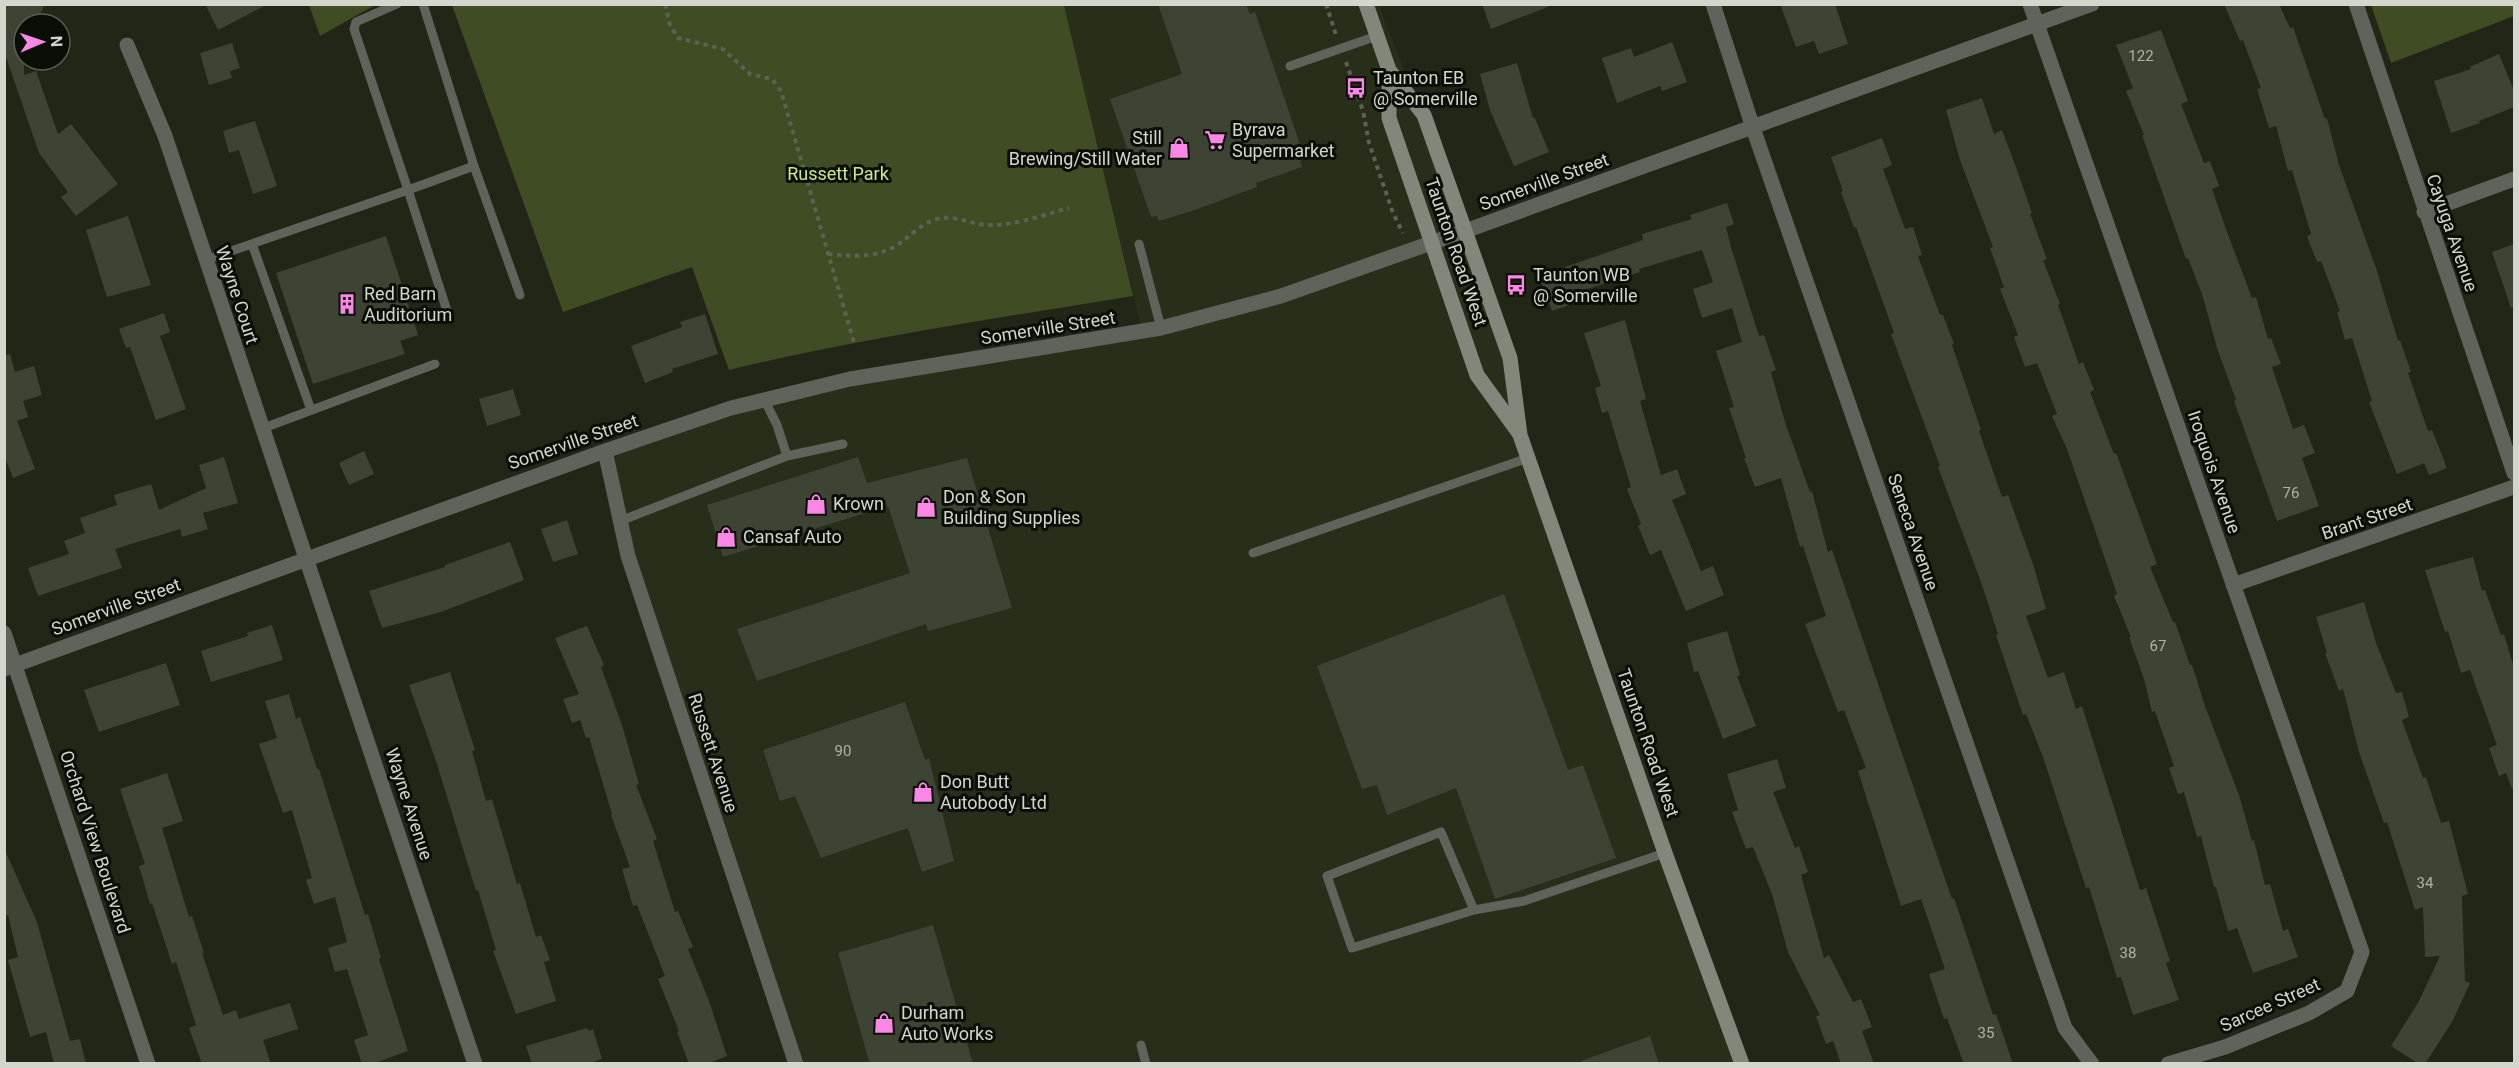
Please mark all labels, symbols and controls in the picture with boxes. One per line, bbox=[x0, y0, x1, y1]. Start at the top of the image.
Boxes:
north arrow bbox=[12, 12, 72, 72]
text: N bbox=[47, 36, 66, 47]
house number: 122 bbox=[2128, 47, 2154, 65]
place label: Taunton EB @ Somerville bbox=[1373, 67, 1478, 109]
bus stop icon: Taunton EB @ Somerville bbox=[1344, 76, 1368, 100]
place label: Byrava Supermarket bbox=[1232, 119, 1335, 161]
place label: Still Brewing/Still Water bbox=[1009, 127, 1162, 169]
supermarket icon: Byrava Supermarket bbox=[1203, 128, 1227, 152]
shop icon: Still Brewing/Still Water bbox=[1167, 136, 1191, 160]
street label: Somerville Street bbox=[1476, 148, 1611, 215]
park label: Russett Park bbox=[787, 163, 890, 184]
street label: Cayuga Avenue bbox=[2423, 171, 2482, 294]
street label: Taunton Road West bbox=[1421, 175, 1492, 329]
street label: Wayne Court bbox=[212, 243, 263, 347]
place label: Taunton WB @ Somerville bbox=[1533, 264, 1638, 306]
bus stop icon: Taunton WB @ Somerville bbox=[1504, 273, 1528, 297]
place label: Red Barn Auditorium bbox=[364, 283, 452, 325]
building icon: Red Barn Auditorium bbox=[335, 292, 359, 316]
street label: Somerville Street bbox=[979, 306, 1117, 349]
street label: Iroquois Avenue bbox=[2184, 408, 2245, 536]
street label: Somerville Street bbox=[505, 409, 641, 474]
street label: Seneca Avenue bbox=[1884, 471, 1943, 593]
house number: 76 bbox=[2283, 484, 2299, 502]
place label: Don & Son Building Supplies bbox=[943, 486, 1080, 528]
shop icon: Krown bbox=[804, 492, 828, 516]
place label: Krown bbox=[833, 493, 884, 514]
street label: Brant Street bbox=[2319, 493, 2415, 544]
shop icon: Don & Son Building Supplies bbox=[914, 495, 938, 519]
shop icon: Cansaf Auto bbox=[714, 525, 738, 549]
place label: Cansaf Auto bbox=[743, 526, 842, 547]
street label: Somerville Street bbox=[48, 573, 183, 640]
house number: 67 bbox=[2150, 637, 2166, 655]
street label: Taunton Road West bbox=[1613, 666, 1684, 820]
street label: Russett Avenue bbox=[684, 691, 743, 815]
house number: 90 bbox=[835, 742, 851, 760]
street label: Wayne Avenue bbox=[381, 745, 437, 863]
street label: Orchard View Boulevard bbox=[56, 748, 135, 936]
place label: Don Butt Autobody Ltd bbox=[940, 771, 1047, 813]
shop icon: Don Butt Autobody Ltd bbox=[911, 780, 935, 804]
house number: 34 bbox=[2417, 874, 2434, 892]
house number: 38 bbox=[2120, 944, 2136, 962]
street label: Sarcee Street bbox=[2217, 973, 2323, 1036]
place label: Durham Auto Works bbox=[901, 1002, 994, 1044]
shop icon: Durham Auto Works bbox=[872, 1011, 896, 1035]
house number: 35 bbox=[1978, 1024, 1994, 1042]

